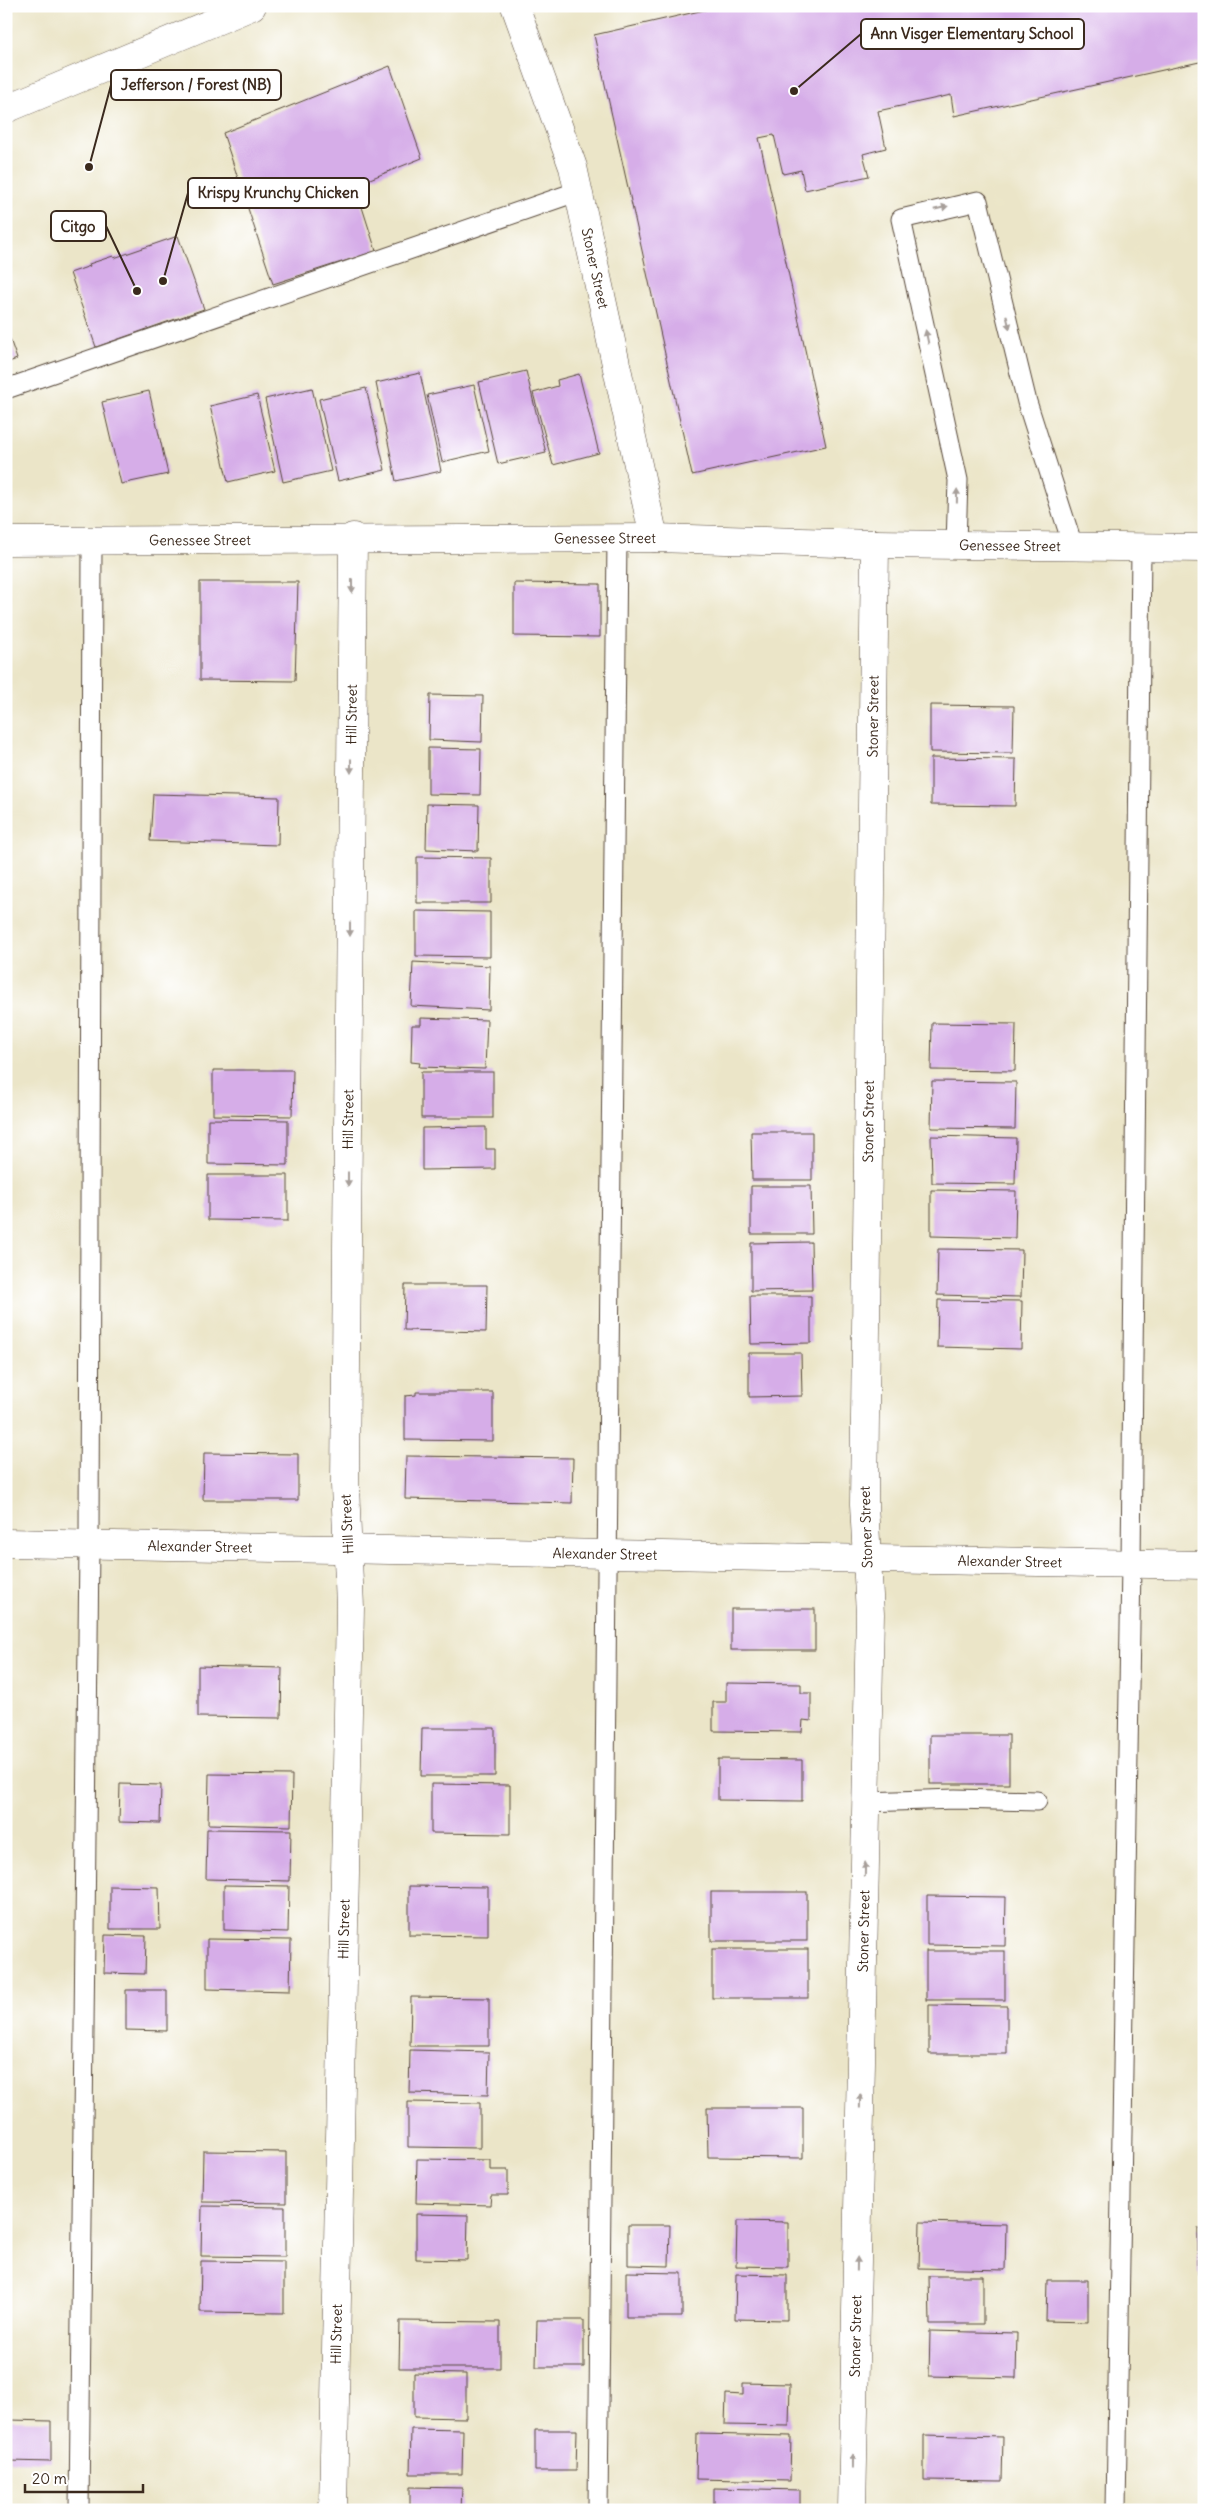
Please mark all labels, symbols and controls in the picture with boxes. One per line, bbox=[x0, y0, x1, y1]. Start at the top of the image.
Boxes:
callout: Ann Visger Elementary School bbox=[861, 19, 1084, 49]
text: Ann Visger Elementary School bbox=[870, 24, 1074, 44]
callout: Jefferson / Forest (NB) bbox=[111, 70, 281, 100]
text: Jefferson / Forest (NB) bbox=[121, 75, 272, 95]
callout: Krispy Krunchy Chicken bbox=[188, 178, 369, 208]
text: Krispy Krunchy Chicken bbox=[197, 183, 359, 203]
one-way arrow bbox=[934, 204, 949, 212]
callout: Citgo bbox=[51, 211, 106, 241]
text: Citgo bbox=[60, 217, 96, 237]
street label: Stoner Street bbox=[578, 226, 613, 311]
one-way arrow bbox=[1004, 315, 1012, 330]
one-way arrow bbox=[922, 329, 930, 345]
one-way arrow bbox=[954, 488, 962, 504]
street label: Genessee Street bbox=[554, 529, 656, 547]
street label: Genessee Street bbox=[149, 531, 251, 549]
street label: Genessee Street bbox=[959, 536, 1061, 555]
one-way arrow bbox=[348, 578, 356, 594]
street label: Stoner Street bbox=[864, 675, 882, 758]
street label: Hill Street bbox=[342, 684, 361, 744]
one-way arrow bbox=[347, 758, 355, 774]
one-way arrow bbox=[345, 921, 353, 937]
street label: Stoner Street bbox=[859, 1080, 878, 1163]
street label: Hill Street bbox=[339, 1089, 357, 1149]
one-way arrow bbox=[343, 1171, 351, 1187]
street label: Stoner Street bbox=[856, 1485, 876, 1568]
street label: Hill Street bbox=[336, 1493, 358, 1555]
street label: Alexander Street bbox=[147, 1537, 253, 1557]
street label: Alexander Street bbox=[552, 1544, 658, 1564]
street label: Alexander Street bbox=[957, 1551, 1063, 1571]
one-way arrow bbox=[861, 1860, 869, 1876]
street label: Stoner Street bbox=[854, 1890, 873, 1972]
street label: Hill Street bbox=[334, 1899, 354, 1959]
one-way arrow bbox=[856, 2093, 864, 2109]
one-way arrow bbox=[853, 2255, 861, 2271]
street label: Stoner Street bbox=[846, 2294, 865, 2377]
street label: Hill Street bbox=[327, 2303, 346, 2364]
one-way arrow bbox=[849, 2453, 857, 2469]
scale bar bbox=[25, 2461, 142, 2493]
text: 20 m bbox=[32, 2469, 67, 2488]

